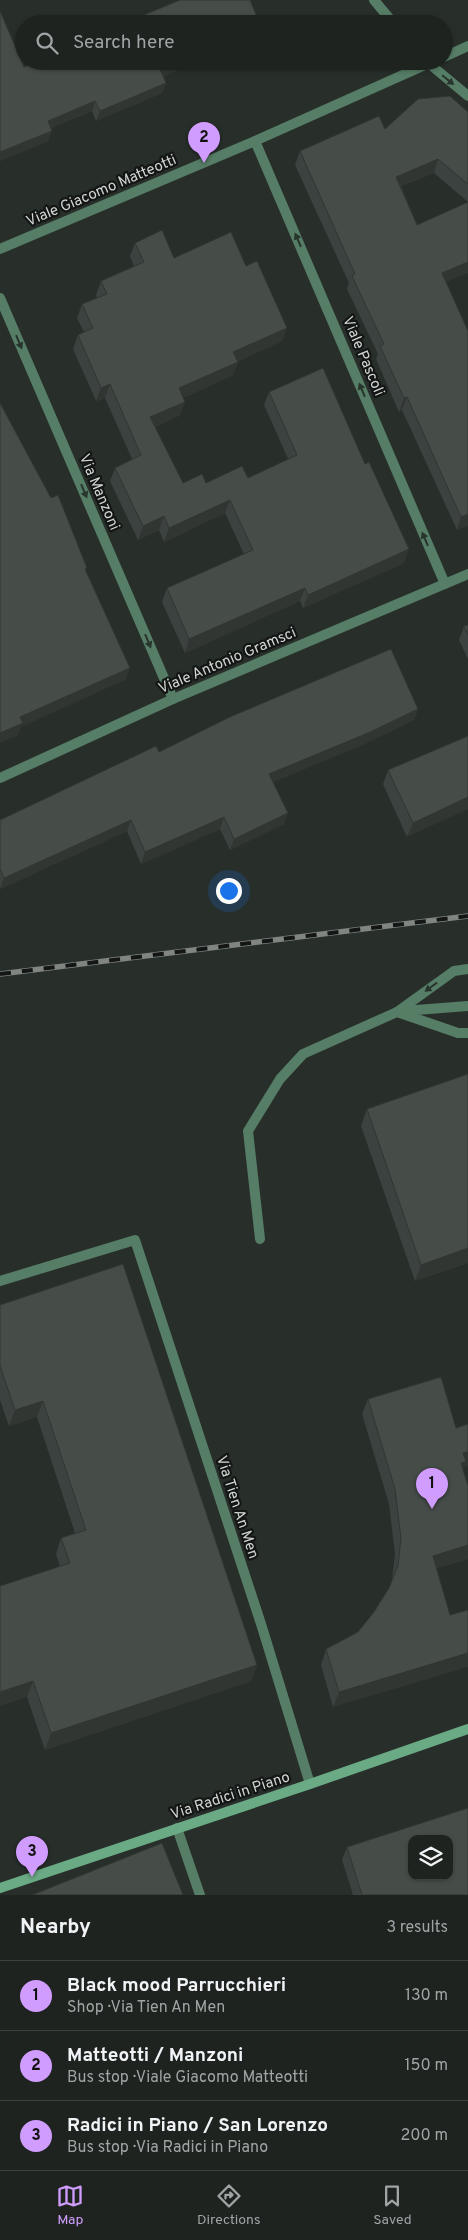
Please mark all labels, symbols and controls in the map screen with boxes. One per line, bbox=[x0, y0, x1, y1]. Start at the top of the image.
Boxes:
search box bbox=[15, 15, 453, 70]
icon: search bbox=[33, 29, 61, 57]
text: Search here bbox=[73, 31, 175, 55]
one-way arrow bbox=[441, 74, 454, 85]
pin: 2 bbox=[188, 122, 220, 163]
street label: Viale Giacomo Matteotti bbox=[24, 151, 180, 232]
one-way arrow bbox=[293, 233, 301, 247]
street label: Viale Pascoli bbox=[337, 314, 388, 399]
one-way arrow bbox=[16, 335, 24, 349]
one-way arrow bbox=[357, 383, 365, 397]
street label: Via Manzoni bbox=[74, 452, 123, 534]
one-way arrow bbox=[80, 484, 88, 499]
one-way arrow bbox=[421, 532, 429, 546]
street label: Viale Antonio Gramsci bbox=[156, 624, 299, 699]
one-way arrow bbox=[145, 634, 153, 648]
your location bbox=[216, 878, 242, 904]
one-way arrow bbox=[425, 982, 438, 992]
street label: Via Tien An Men bbox=[211, 1453, 262, 1562]
pin: 1 bbox=[416, 1468, 448, 1509]
street label: Via Radici in Piano bbox=[168, 1768, 292, 1825]
map controls bbox=[408, 1835, 453, 1880]
button: layers bbox=[408, 1835, 453, 1880]
pin: 3 bbox=[16, 1836, 48, 1877]
text: Nearby bbox=[20, 1914, 91, 1941]
text: 3 results bbox=[386, 1918, 448, 1938]
text: Black mood Parrucchieri bbox=[67, 1974, 286, 1998]
text: 1 bbox=[33, 1986, 39, 2006]
text: 130 m bbox=[405, 1986, 448, 2006]
text: Shop · Via Tien An Men bbox=[67, 1998, 225, 2018]
text: Matteotti / Manzoni bbox=[67, 2044, 243, 2068]
text: 2 bbox=[31, 2056, 41, 2076]
text: 150 m bbox=[405, 2056, 448, 2076]
text: Bus stop · Viale Giacomo Matteotti bbox=[67, 2068, 308, 2088]
text: Radici in Piano / San Lorenzo bbox=[67, 2114, 328, 2138]
text: 3 bbox=[31, 2126, 41, 2146]
text: 200 m bbox=[400, 2126, 448, 2146]
text: Bus stop · Via Radici in Piano bbox=[67, 2138, 268, 2158]
tab: Map bbox=[56, 2182, 84, 2229]
tab: Directions bbox=[197, 2182, 261, 2229]
tab: Saved bbox=[373, 2182, 412, 2229]

